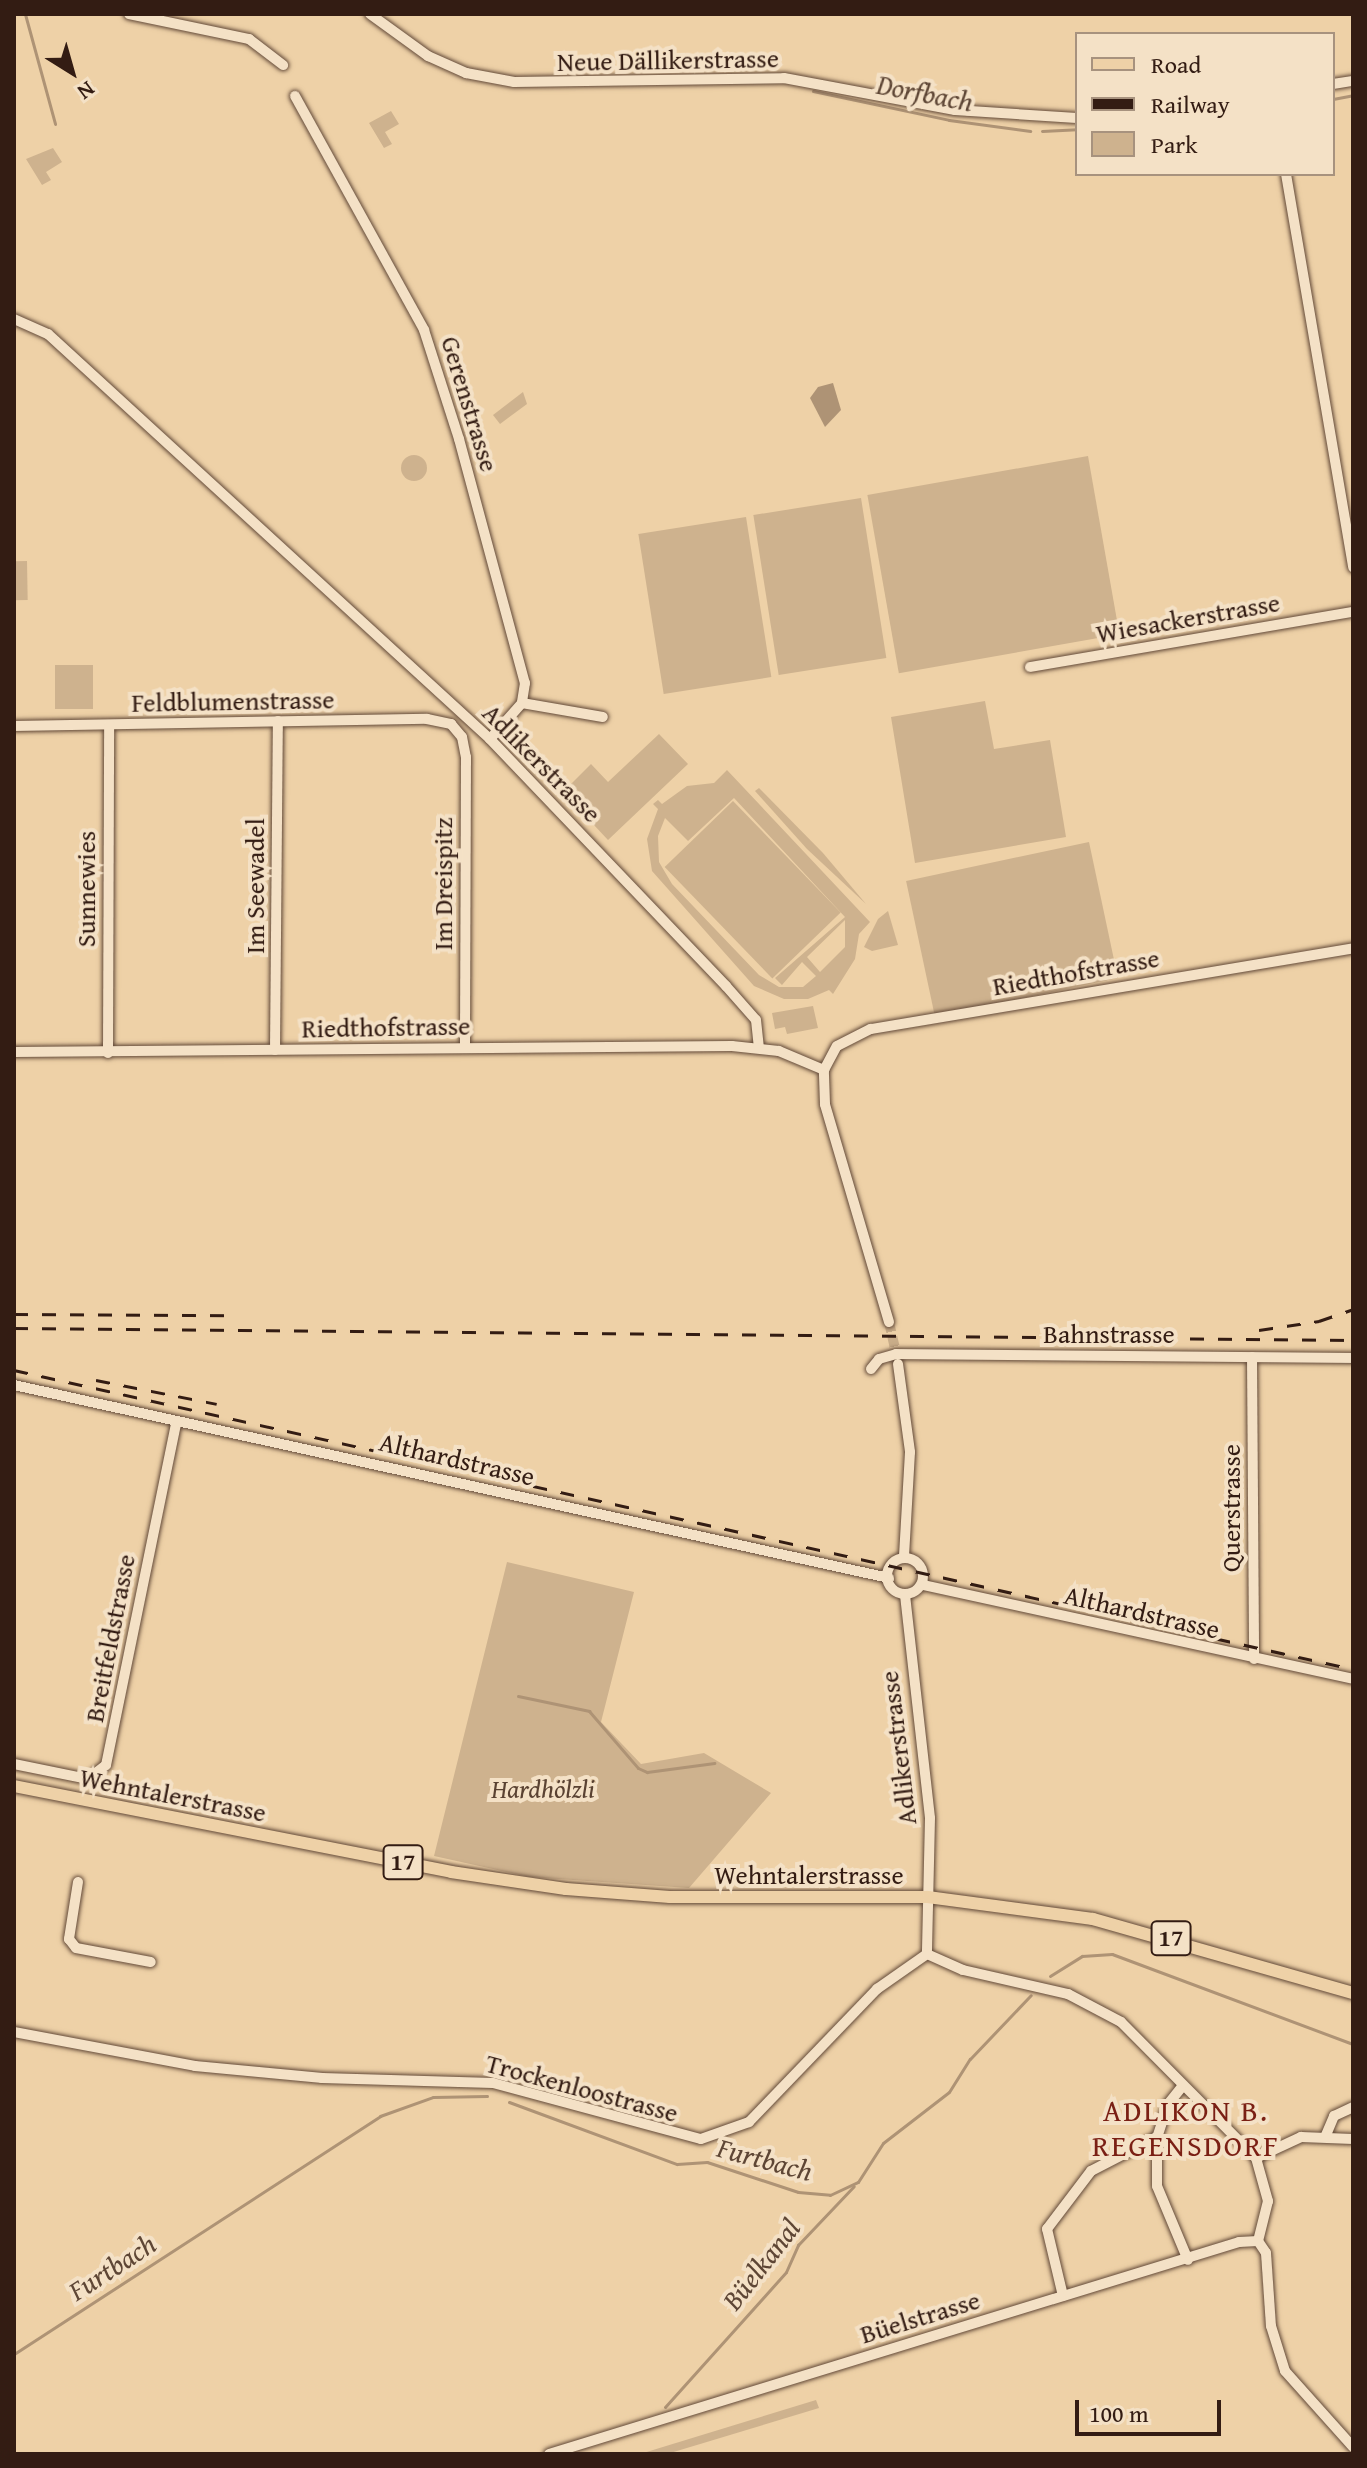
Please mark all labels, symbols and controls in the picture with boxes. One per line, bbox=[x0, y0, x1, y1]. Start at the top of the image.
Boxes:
north arrow bbox=[32, 32, 112, 112]
legend bbox=[1075, 32, 1335, 176]
street label: Neue Dällikerstrasse bbox=[557, 42, 779, 78]
text: Road bbox=[1151, 47, 1201, 82]
water label: Dorfbach bbox=[874, 67, 976, 119]
text: N bbox=[71, 74, 102, 108]
text: Railway bbox=[1151, 87, 1230, 122]
text: Park bbox=[1151, 127, 1197, 162]
street label: Gerenstrasse bbox=[435, 333, 505, 475]
street label: Wiesackerstrasse bbox=[1094, 586, 1282, 650]
street label: Feldblumenstrasse bbox=[131, 684, 335, 718]
street label: Adlikerstrasse bbox=[476, 697, 608, 829]
street label: Im Seewadel bbox=[239, 818, 271, 954]
street label: Im Dreispitz bbox=[427, 818, 459, 950]
street label: Sunnewies bbox=[70, 831, 102, 947]
street label: Riedthofstrasse bbox=[990, 942, 1162, 1002]
street label: Riedthofstrasse bbox=[301, 1010, 471, 1044]
street label: Bahnstrasse bbox=[1043, 1318, 1175, 1350]
street label: Althardstrasse bbox=[376, 1426, 538, 1492]
street label: Querstrasse bbox=[1215, 1444, 1247, 1572]
street label: Breitfeldstrasse bbox=[78, 1551, 142, 1725]
street label: Althardstrasse bbox=[1061, 1579, 1223, 1645]
street label: Adlikerstrasse bbox=[873, 1669, 923, 1827]
street label: Wehntalerstrasse bbox=[77, 1762, 269, 1828]
park label: Hardhölzli bbox=[491, 1773, 595, 1805]
road number: 17 bbox=[381, 1842, 425, 1882]
street label: Wehntalerstrasse bbox=[714, 1859, 904, 1891]
road number: 17 bbox=[1149, 1918, 1193, 1958]
street label: Trockenloostrasse bbox=[482, 2047, 682, 2129]
district label: ADLIKON B. REGENSDORF bbox=[1092, 2092, 1280, 2162]
water label: Furtbach bbox=[714, 2130, 816, 2188]
water label: Büelkanal bbox=[715, 2212, 807, 2316]
water label: Furtbach bbox=[62, 2226, 162, 2308]
street label: Büelstrasse bbox=[856, 2284, 984, 2350]
scale bar bbox=[1079, 2384, 1225, 2434]
text: 100 m bbox=[1089, 2396, 1149, 2431]

